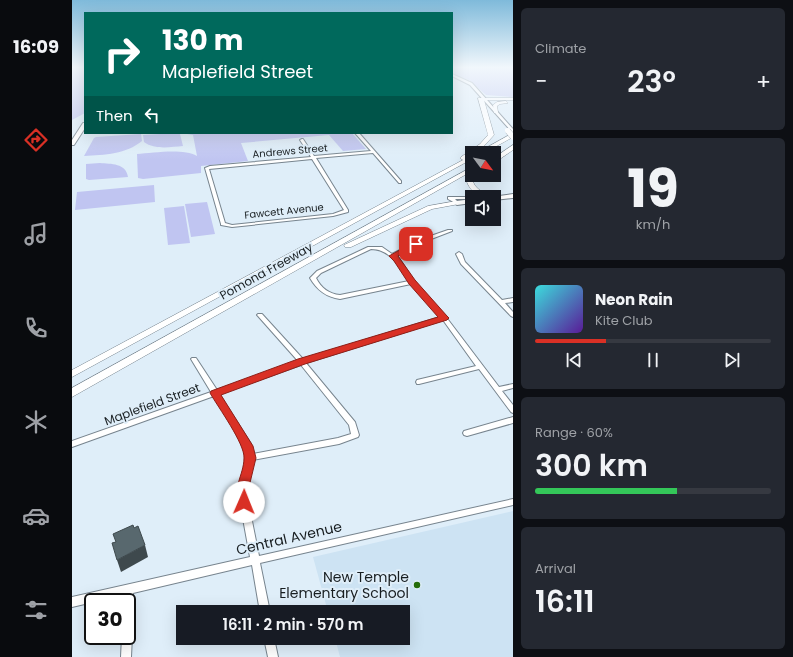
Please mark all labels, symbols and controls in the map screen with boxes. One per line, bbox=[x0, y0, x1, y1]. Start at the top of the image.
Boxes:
text: 130 m bbox=[162, 21, 243, 60]
icon: right bbox=[96, 28, 148, 80]
text: 16:09 bbox=[13, 34, 59, 59]
text: Climate bbox=[535, 39, 586, 58]
text: Maplefield Street bbox=[162, 59, 313, 84]
text: 23° bbox=[627, 60, 676, 103]
text: − bbox=[535, 66, 547, 97]
text: + bbox=[756, 66, 771, 97]
icon: left bbox=[141, 104, 163, 126]
text: Then bbox=[96, 105, 133, 126]
icon: directions bbox=[22, 126, 50, 154]
street label: Andrews Street bbox=[252, 140, 328, 162]
north arrow bbox=[465, 146, 501, 182]
map controls bbox=[465, 146, 501, 226]
text: 19 bbox=[627, 152, 679, 225]
button: sound bbox=[465, 190, 501, 226]
street label: Fawcett Avenue bbox=[244, 199, 324, 223]
text: km/h bbox=[636, 215, 670, 234]
icon: music bbox=[22, 220, 50, 248]
pin bbox=[399, 227, 433, 261]
icon: arrive bbox=[405, 233, 427, 255]
street label: Pomona Freeway bbox=[216, 238, 316, 304]
text: Neon Rain bbox=[595, 289, 673, 310]
text: Kite Club bbox=[595, 311, 653, 330]
icon: phone bbox=[22, 314, 50, 342]
icon: previous bbox=[563, 349, 585, 371]
icon: pause bbox=[642, 349, 664, 371]
icon: next bbox=[721, 349, 743, 371]
street label: Maplefield Street bbox=[102, 379, 202, 429]
icon: climate bbox=[22, 408, 50, 436]
text: Range · 60% bbox=[535, 423, 613, 442]
text: 300 km bbox=[535, 444, 648, 487]
position arrow bbox=[223, 481, 265, 523]
icon: car bbox=[22, 502, 50, 530]
street label: Central Avenue bbox=[234, 516, 344, 560]
text: Arrival bbox=[535, 559, 576, 578]
place label: New Temple Elementary School bbox=[279, 567, 409, 603]
marker: New Temple Elementary School bbox=[412, 580, 422, 590]
text: 16:11 bbox=[535, 580, 595, 623]
speed limit sign: 30 bbox=[84, 593, 136, 645]
icon: filters bbox=[22, 596, 50, 624]
text: 16:11 · 2 min · 570 m bbox=[222, 614, 364, 635]

